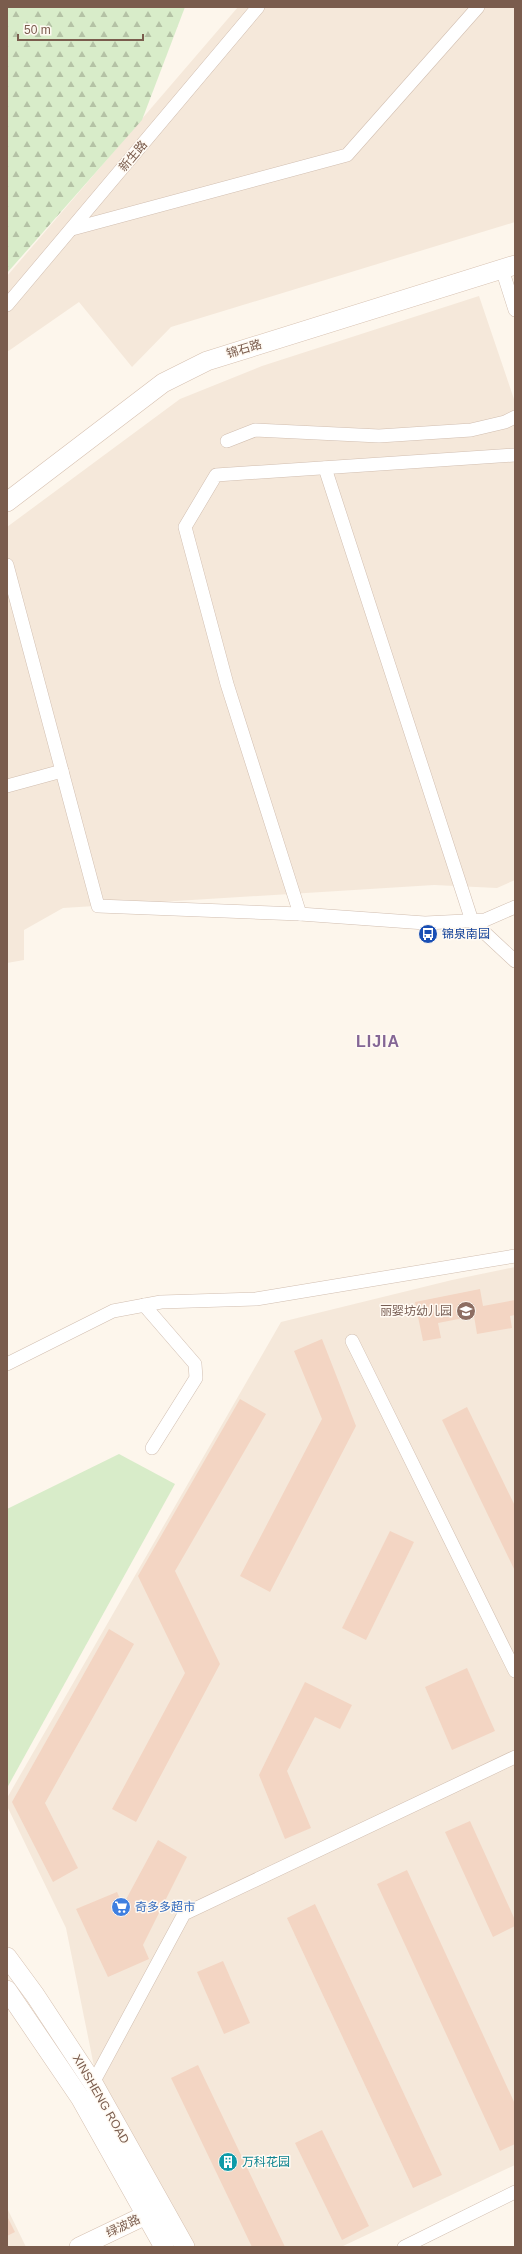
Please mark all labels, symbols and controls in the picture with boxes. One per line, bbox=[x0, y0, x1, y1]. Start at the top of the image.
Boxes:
scale bar bbox=[18, 16, 143, 42]
text: 50 m bbox=[24, 23, 51, 37]
street label: 新生路 bbox=[116, 138, 150, 174]
street label: 锦石路 bbox=[225, 337, 263, 361]
bus stop icon: 锦泉南园 bbox=[417, 923, 439, 945]
place label: 锦泉南园 bbox=[442, 927, 490, 941]
district label: LIJIA bbox=[356, 1033, 400, 1050]
school or university icon: 丽婴坊幼儿园 bbox=[455, 1300, 477, 1322]
place label: 丽婴坊幼儿园 bbox=[380, 1304, 452, 1318]
supermarket icon: 奇多多超市 bbox=[110, 1896, 132, 1918]
place label: 奇多多超市 bbox=[135, 1900, 195, 1914]
street label: XINSHENG ROAD bbox=[70, 2052, 132, 2146]
building icon: 万科花园 bbox=[217, 2151, 239, 2173]
place label: 万科花园 bbox=[242, 2155, 290, 2169]
street label: 绿波路 bbox=[104, 2212, 142, 2240]

